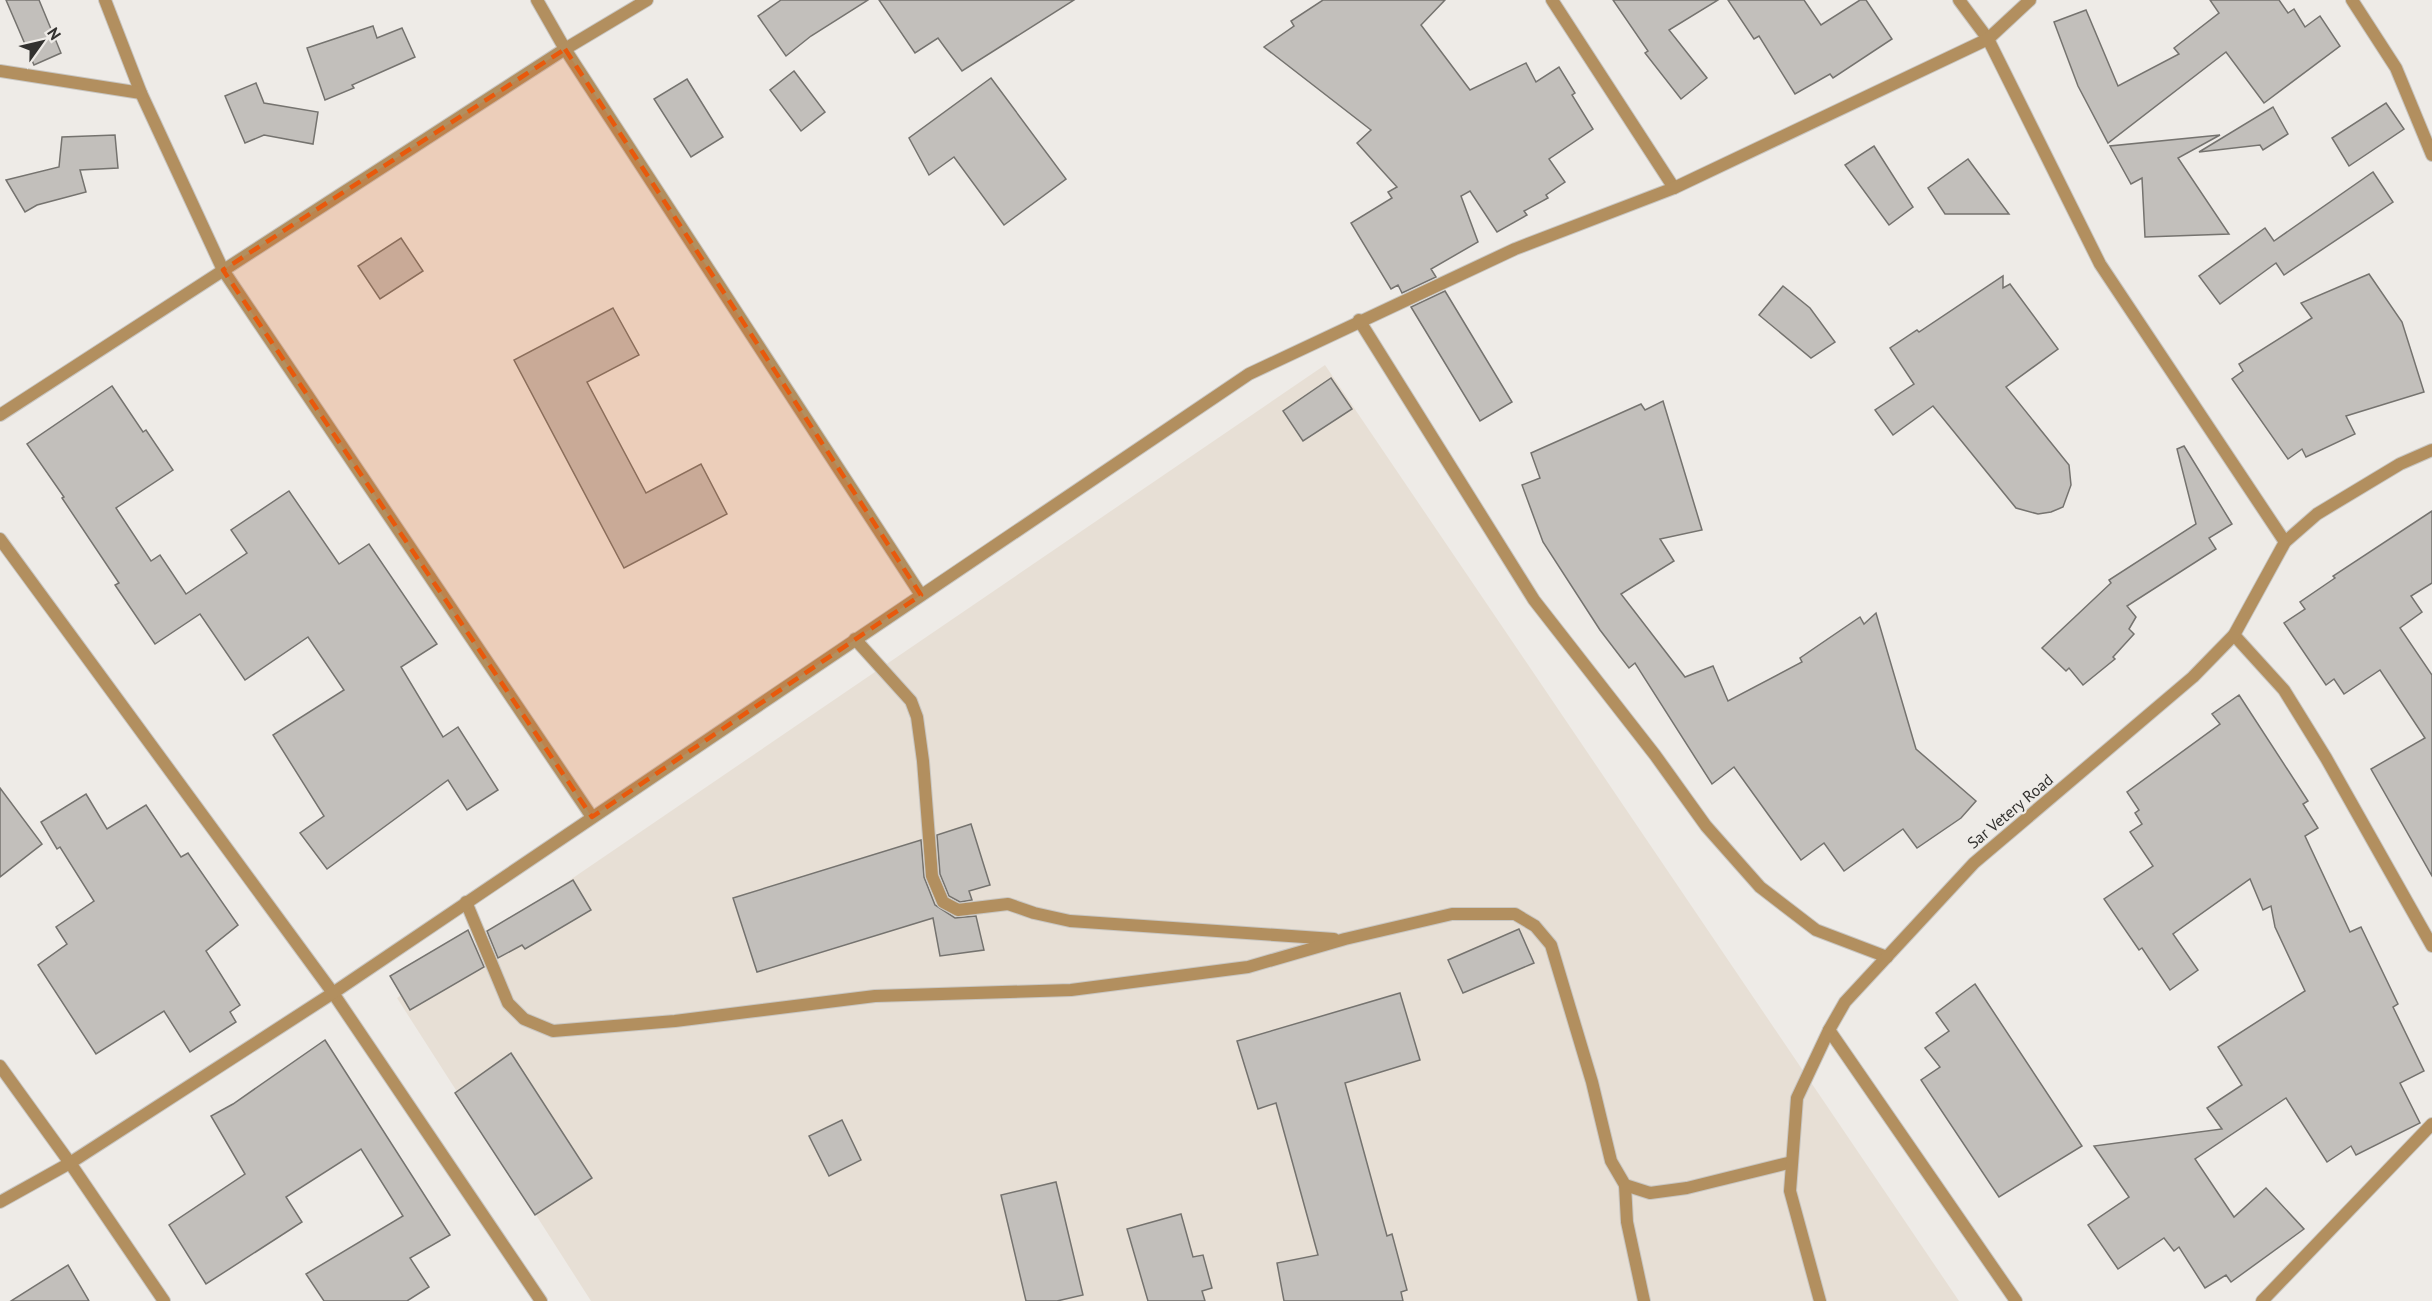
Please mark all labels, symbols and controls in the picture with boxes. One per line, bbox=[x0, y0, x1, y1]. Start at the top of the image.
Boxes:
north arrow bbox=[12, 12, 72, 72]
text: N bbox=[43, 24, 66, 44]
street label: Sar Vetery Road bbox=[1963, 769, 2057, 853]

